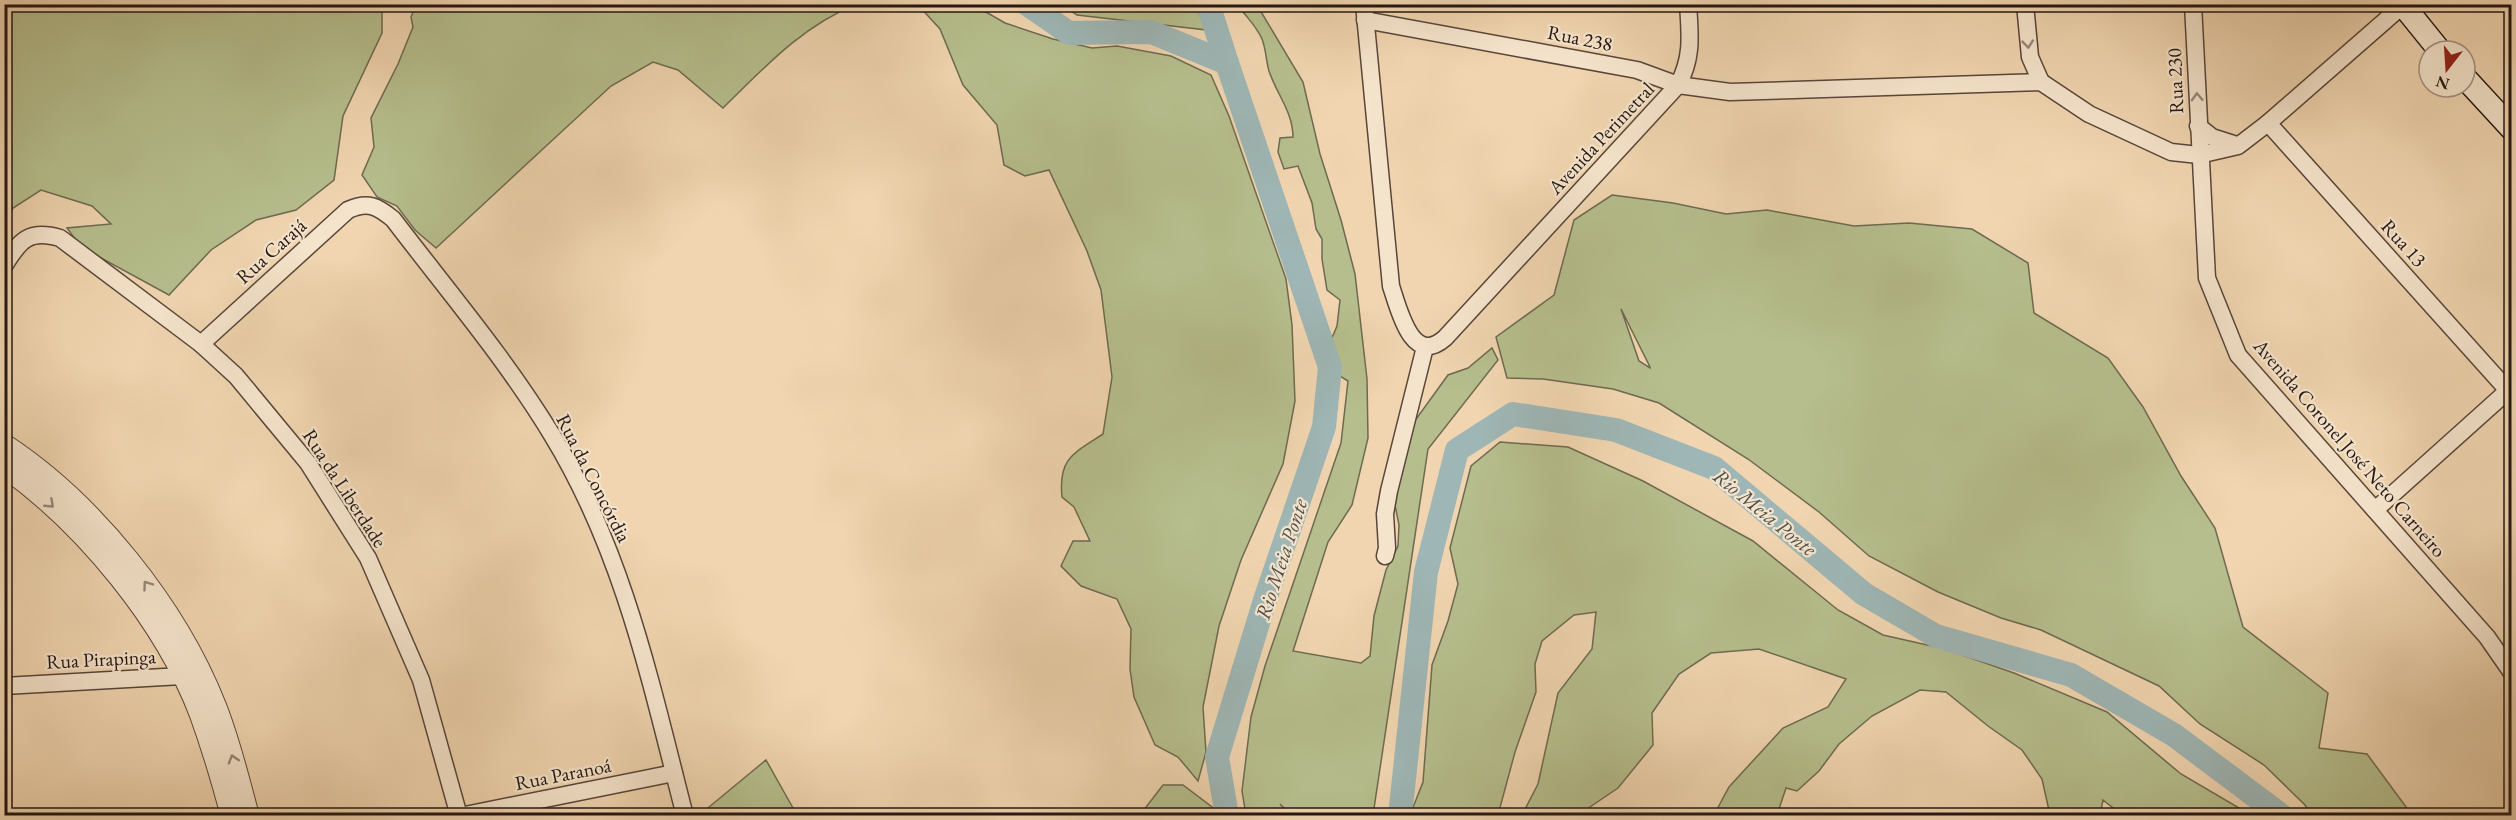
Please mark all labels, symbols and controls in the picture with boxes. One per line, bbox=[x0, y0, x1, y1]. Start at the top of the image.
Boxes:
street label: Rua 238 bbox=[1545, 19, 1615, 57]
north arrow bbox=[2417, 39, 2477, 99]
one-way arrow bbox=[2022, 40, 2034, 49]
street label: Rua 230 bbox=[2161, 47, 2189, 114]
text: N bbox=[2433, 71, 2452, 95]
street label: Avenida Perimetral bbox=[1542, 76, 1660, 200]
one-way arrow bbox=[2191, 92, 2203, 101]
street label: Rua Carajá bbox=[230, 213, 312, 289]
street label: Rua 13 bbox=[2376, 213, 2432, 273]
street label: Avenida Coronel José Neto Carneiro bbox=[2247, 333, 2452, 563]
street label: Rua da Concórdia bbox=[550, 409, 638, 547]
street label: Rua da Liberdade bbox=[297, 424, 393, 552]
water label: Rio Meia Ponte bbox=[1708, 462, 1823, 562]
water label: Rio Meia Ponte bbox=[1249, 494, 1313, 623]
one-way arrow bbox=[43, 497, 54, 508]
one-way arrow bbox=[143, 581, 154, 592]
street label: Rua Pirapinga bbox=[45, 643, 157, 675]
street label: Rua Paranoá bbox=[513, 752, 613, 796]
one-way arrow bbox=[228, 754, 240, 765]

